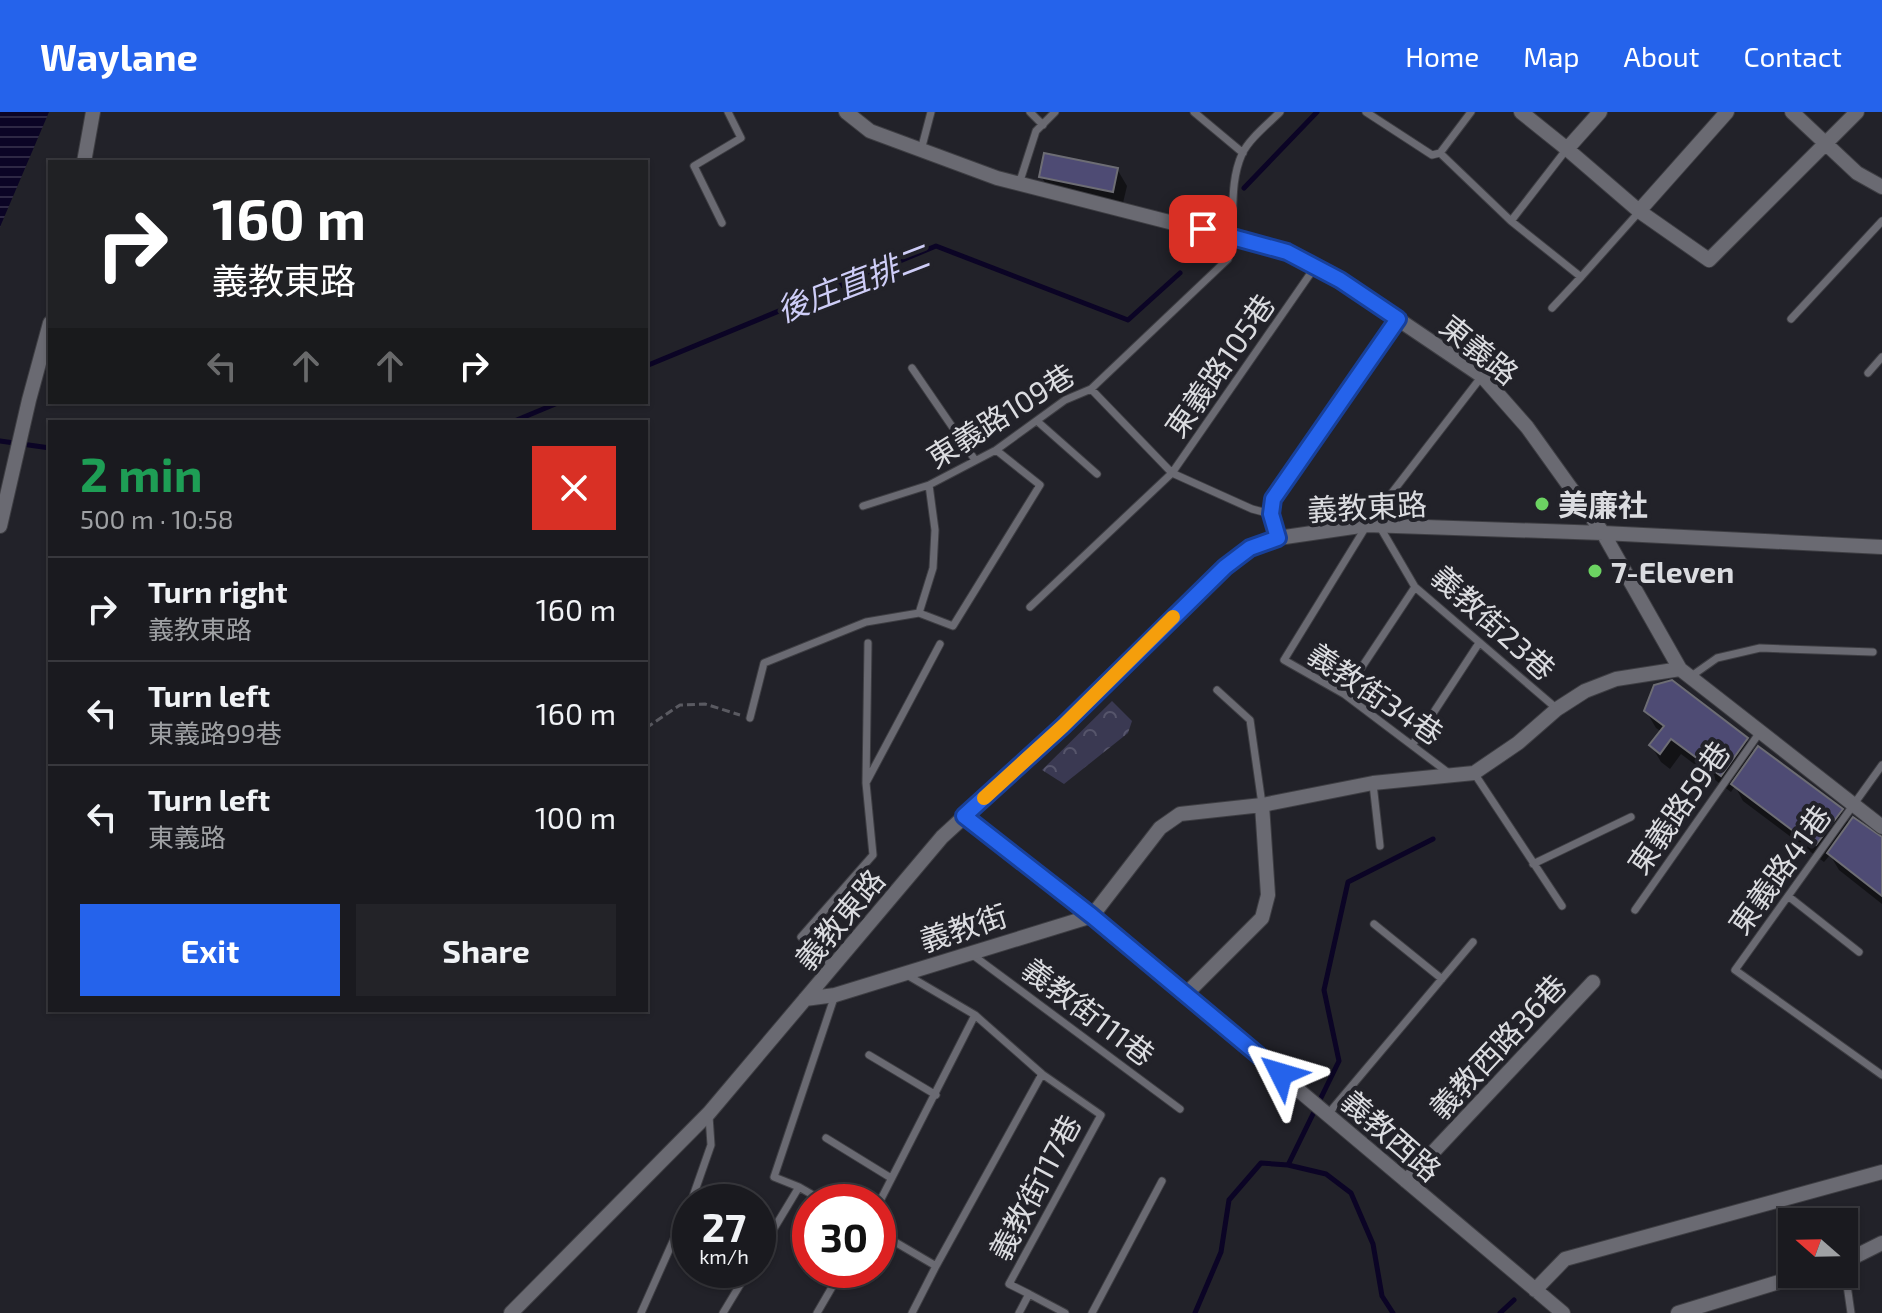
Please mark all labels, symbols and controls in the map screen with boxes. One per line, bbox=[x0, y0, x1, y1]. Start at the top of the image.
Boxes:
text: Waylane bbox=[40, 33, 198, 79]
text: Home bbox=[1405, 39, 1479, 73]
text: Map bbox=[1523, 39, 1580, 73]
text: About bbox=[1624, 39, 1699, 73]
text: Contact bbox=[1743, 39, 1842, 73]
text: 160 m bbox=[212, 184, 366, 251]
icon: right bbox=[80, 192, 184, 296]
pin bbox=[1169, 195, 1237, 263]
icon: arrive bbox=[1181, 207, 1225, 251]
water label: 後庄直排二 bbox=[770, 235, 935, 328]
text: 義教東路 bbox=[212, 258, 356, 301]
street label: 東義路105巷 bbox=[1157, 287, 1281, 443]
street label: 東義路 bbox=[1434, 307, 1526, 391]
icon: left bbox=[200, 344, 244, 388]
icon: ahead bbox=[284, 344, 328, 388]
icon: ahead bbox=[368, 344, 412, 388]
icon: right bbox=[452, 344, 496, 388]
street label: 東義路109巷 bbox=[920, 355, 1080, 475]
text: 2 min bbox=[80, 444, 203, 502]
button: close bbox=[532, 446, 616, 530]
street label: 義教東路 bbox=[1306, 485, 1428, 527]
place label: 美廉社 bbox=[1558, 486, 1648, 522]
marker: 美廉社 bbox=[1533, 495, 1551, 513]
text: 500 m · 10:58 bbox=[80, 503, 233, 534]
place label: 7-Eleven bbox=[1611, 553, 1734, 589]
street label: 義教街23巷 bbox=[1425, 557, 1563, 687]
marker: 7-Eleven bbox=[1586, 562, 1604, 580]
text: Turn right bbox=[148, 573, 288, 609]
icon: right bbox=[80, 587, 124, 631]
text: 160 m bbox=[536, 591, 616, 627]
text: 義教東路 bbox=[148, 613, 252, 644]
street label: 義教街34巷 bbox=[1302, 635, 1450, 751]
text: Turn left bbox=[148, 677, 270, 713]
icon: left bbox=[80, 691, 124, 735]
text: 160 m bbox=[536, 695, 616, 731]
text: 東義路99巷 bbox=[148, 717, 282, 748]
street label: 東義路59巷 bbox=[1619, 734, 1737, 880]
text: Turn left bbox=[148, 781, 270, 817]
icon: left bbox=[80, 795, 124, 839]
street label: 東義路41巷 bbox=[1720, 798, 1838, 940]
text: 100 m bbox=[535, 799, 616, 835]
text: 東義路 bbox=[148, 821, 226, 852]
street label: 義教東路 bbox=[787, 861, 891, 977]
street label: 義教街 bbox=[915, 896, 1011, 958]
button: Exit bbox=[80, 904, 340, 996]
button: Share bbox=[356, 904, 616, 996]
street label: 義教街111巷 bbox=[1016, 950, 1162, 1072]
street label: 義教西路36巷 bbox=[1421, 966, 1573, 1126]
position arrow bbox=[1239, 1032, 1323, 1116]
street label: 義教西路 bbox=[1335, 1082, 1449, 1188]
street label: 義教街117巷 bbox=[981, 1108, 1087, 1266]
speed limit sign: 30 bbox=[792, 1184, 896, 1288]
text: 27 bbox=[702, 1202, 746, 1250]
north arrow bbox=[1778, 1208, 1858, 1288]
map controls bbox=[1778, 1208, 1858, 1288]
text: km/h bbox=[699, 1244, 749, 1268]

